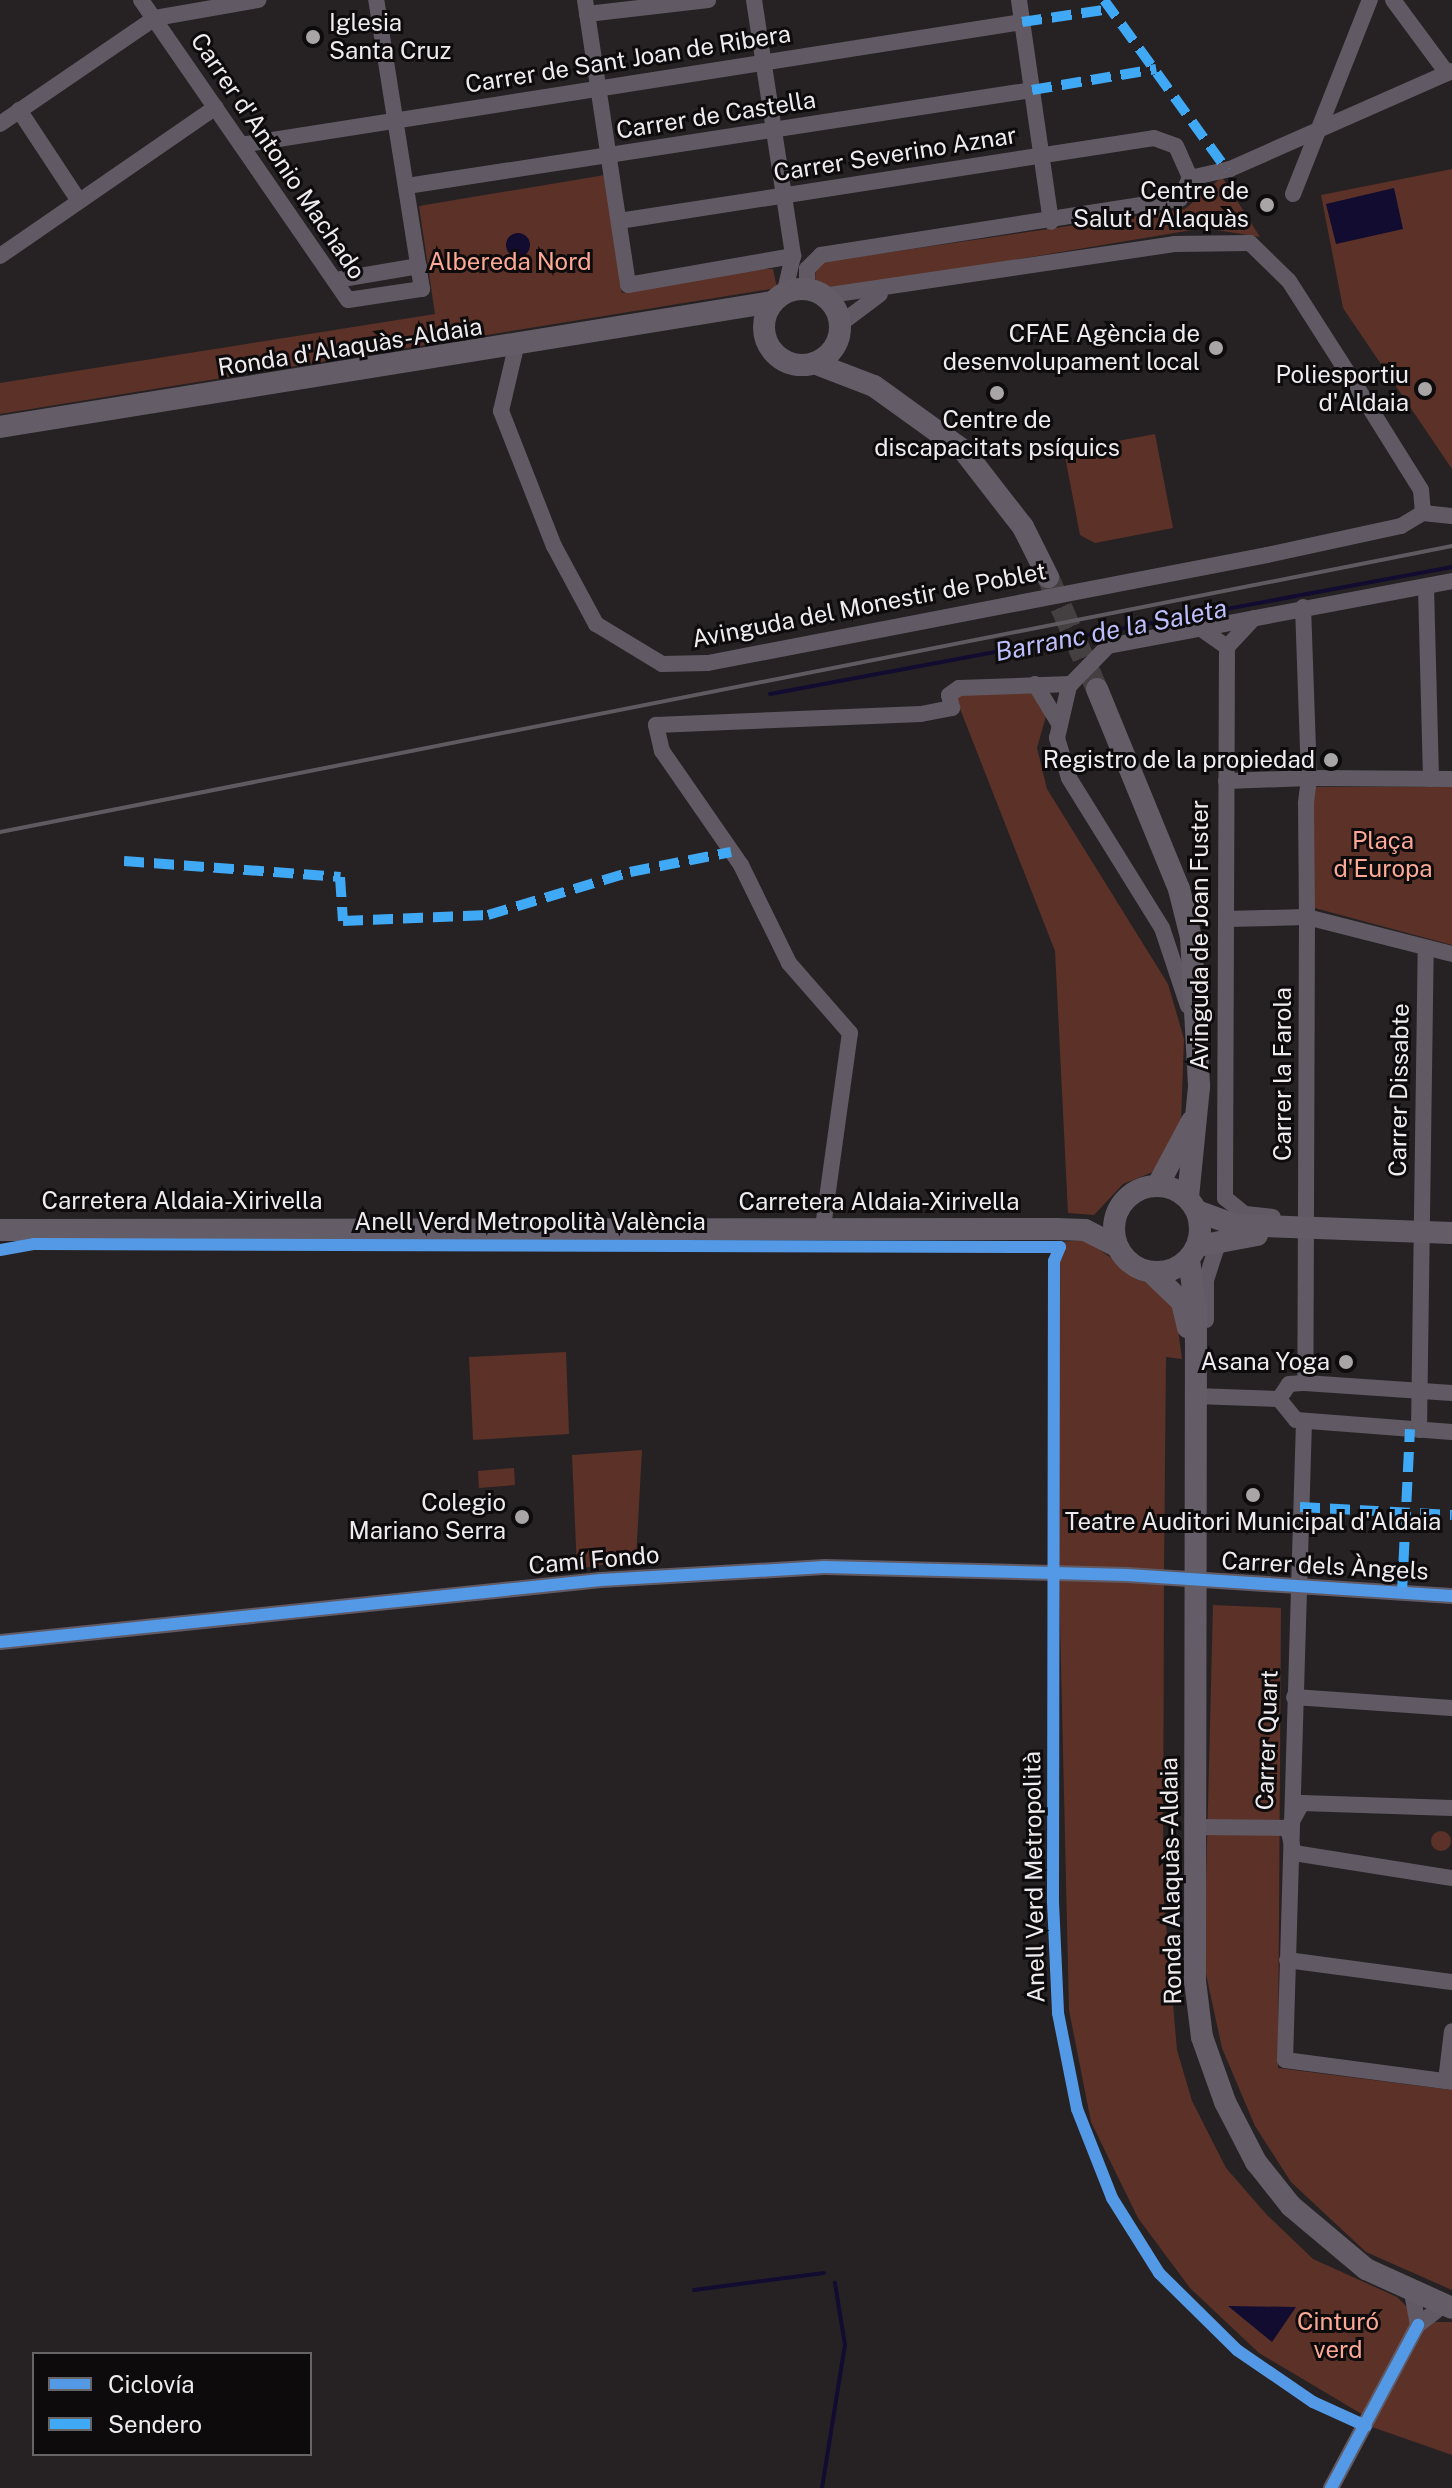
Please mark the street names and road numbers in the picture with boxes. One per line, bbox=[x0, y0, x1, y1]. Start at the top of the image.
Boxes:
street label: Carrer de Sant Joan de Ribera bbox=[463, 19, 793, 99]
street label: Carrer d'Antonio Machado bbox=[185, 27, 371, 285]
street label: Carrer de Castella bbox=[614, 85, 818, 145]
street label: Carrer Severino Aznar bbox=[771, 121, 1019, 187]
street label: Ronda d'Alaquàs-Aldaia bbox=[216, 312, 484, 382]
street label: Avinguda del Monestir de Poblet bbox=[689, 556, 1049, 654]
street label: Avinguda de Joan Fuster bbox=[1186, 800, 1214, 1070]
street label: Carrer la Farola bbox=[1269, 987, 1297, 1161]
street label: Carrer Dissabte bbox=[1383, 1003, 1415, 1177]
street label: Carretera Aldaia-Xirivella bbox=[42, 1187, 322, 1215]
street label: Carretera Aldaia-Xirivella bbox=[739, 1188, 1019, 1216]
street label: Anell Verd Metropolità València bbox=[354, 1208, 706, 1236]
street label: Camí Fondo bbox=[527, 1540, 661, 1580]
street label: Carrer dels Àngels bbox=[1220, 1546, 1430, 1586]
street label: Carrer Quart bbox=[1250, 1669, 1284, 1811]
street label: Anell Verd Metropolità bbox=[1017, 1751, 1051, 2003]
street label: Ronda Alaquàs-Aldaia bbox=[1154, 1757, 1188, 2005]

